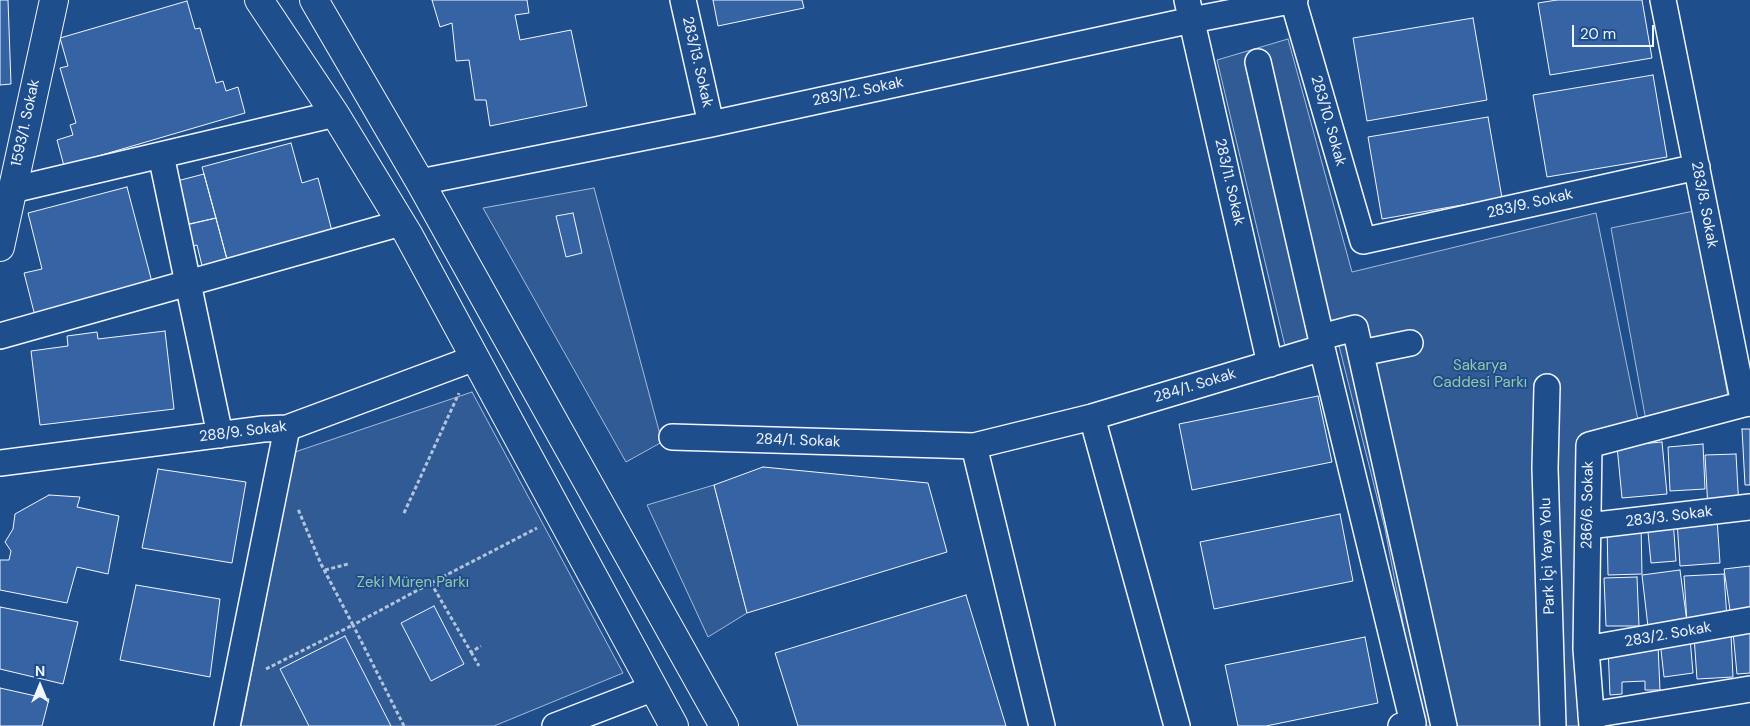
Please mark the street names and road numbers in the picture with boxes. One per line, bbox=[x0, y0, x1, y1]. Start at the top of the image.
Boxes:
street label: 283/13. Sokak bbox=[678, 15, 716, 109]
street label: 283/12. Sokak bbox=[811, 74, 905, 110]
street label: 283/10. Sokak bbox=[1306, 74, 1350, 168]
street label: 1593/1. Sokak bbox=[8, 78, 44, 168]
street label: 283/11. Sokak bbox=[1210, 137, 1248, 227]
street label: 283/8. Sokak bbox=[1687, 160, 1721, 250]
street label: 283/9. Sokak bbox=[1485, 185, 1575, 223]
street label: 284/1. Sokak bbox=[1152, 365, 1238, 407]
street label: 288/9. Sokak bbox=[198, 418, 288, 446]
street label: 284/1. Sokak bbox=[755, 431, 841, 451]
street label: 286/6. Sokak bbox=[1578, 461, 1598, 549]
street label: Park İçi Yaya Yolu bbox=[1537, 497, 1559, 615]
street label: 283/3. Sokak bbox=[1624, 503, 1714, 531]
street label: 283/2. Sokak bbox=[1623, 618, 1713, 652]

